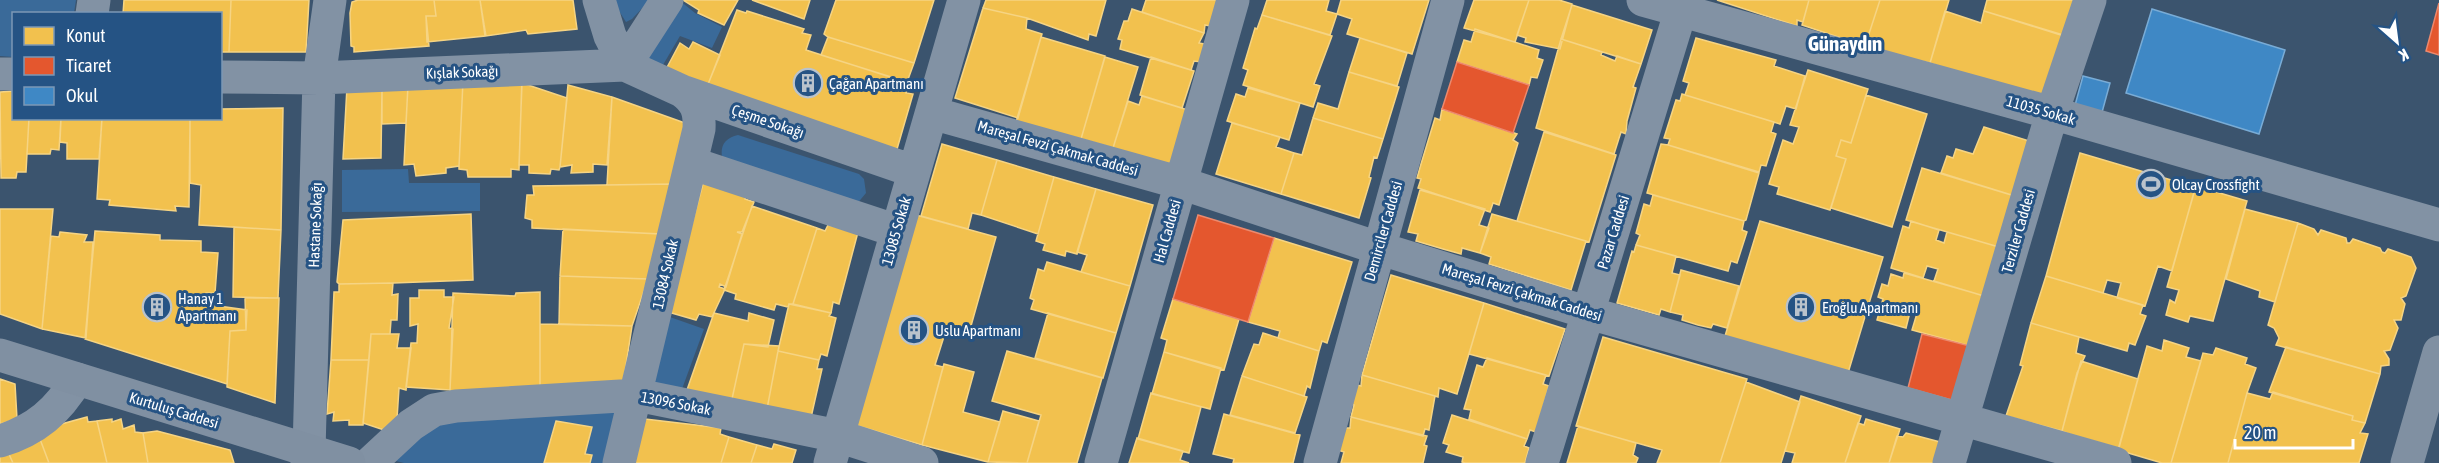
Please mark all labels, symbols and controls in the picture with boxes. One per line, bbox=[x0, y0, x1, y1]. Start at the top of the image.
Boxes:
legend bbox=[12, 12, 222, 120]
north arrow bbox=[2367, 12, 2427, 72]
text: Konut bbox=[66, 25, 106, 46]
district label: Günaydın bbox=[1808, 31, 1882, 55]
text: K bbox=[2396, 45, 2412, 65]
text: Ticaret bbox=[66, 55, 111, 76]
street label: Kışlak Sokağı bbox=[425, 62, 499, 82]
building icon: Çağan Apartmanı bbox=[792, 67, 824, 99]
place label: Çağan Apartmanı bbox=[829, 75, 924, 92]
text: Okul bbox=[66, 85, 98, 106]
street label: 11035 Sokak bbox=[2005, 92, 2078, 128]
street label: Çeşme Sokağı bbox=[730, 101, 806, 141]
street label: Mareşal Fevzi Çakmak Caddesi bbox=[976, 117, 1140, 179]
sports icon: Olcay Crossfight bbox=[2135, 168, 2167, 200]
place label: Olcay Crossfight bbox=[2172, 176, 2260, 193]
street label: Demirciler Caddesi bbox=[1361, 179, 1405, 283]
street label: Hastane Sokağı bbox=[305, 182, 325, 268]
street label: Terziler Caddesi bbox=[1998, 187, 2038, 275]
street label: Pazar Caddesi bbox=[1594, 193, 1632, 271]
street label: 13085 Sokak bbox=[878, 194, 914, 267]
street label: Hal Caddesi bbox=[1150, 197, 1184, 265]
street label: 13084 Sokak bbox=[649, 237, 681, 310]
street label: Mareşal Fevzi Çakmak Caddesi bbox=[1440, 260, 1604, 324]
place label: Hanay 1 Apartmanı bbox=[178, 290, 237, 324]
building icon: Hanay 1 Apartmanı bbox=[141, 291, 173, 323]
building icon: Eroğlu Apartmanı bbox=[1785, 291, 1817, 323]
place label: Eroğlu Apartmanı bbox=[1822, 299, 1918, 316]
building icon: Uslu Apartmanı bbox=[898, 314, 930, 346]
place label: Uslu Apartmanı bbox=[935, 322, 1021, 339]
street label: Kurtuluş Caddesi bbox=[127, 388, 221, 432]
street label: 13096 Sokak bbox=[640, 388, 713, 418]
scale bar bbox=[2235, 412, 2354, 450]
text: 20 m bbox=[2244, 422, 2276, 443]

